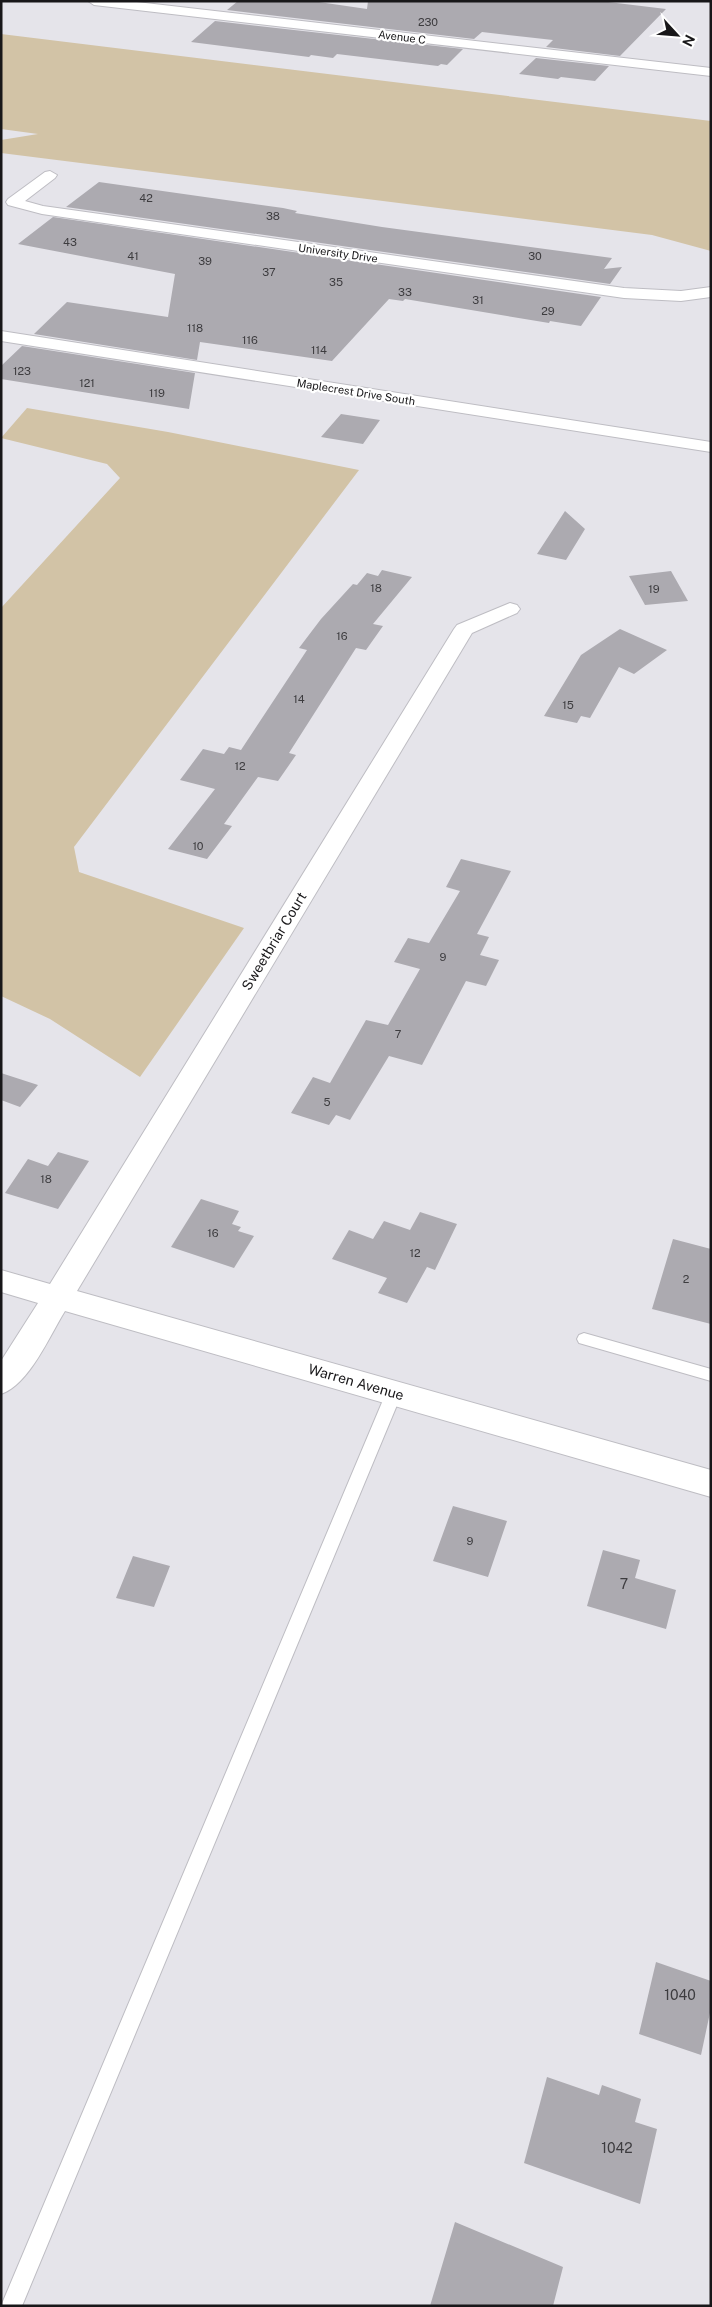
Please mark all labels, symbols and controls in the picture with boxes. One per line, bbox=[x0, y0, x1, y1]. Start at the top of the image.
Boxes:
north arrow bbox=[652, 10, 702, 60]
house number: 230 bbox=[418, 16, 438, 28]
street label: Avenue C bbox=[377, 28, 427, 46]
text: N bbox=[679, 32, 698, 49]
house number: 42 bbox=[139, 192, 153, 204]
house number: 38 bbox=[266, 210, 280, 222]
house number: 43 bbox=[63, 236, 77, 248]
street label: University Drive bbox=[297, 241, 379, 265]
house number: 41 bbox=[127, 250, 139, 262]
house number: 30 bbox=[528, 250, 542, 262]
house number: 39 bbox=[198, 255, 212, 267]
house number: 37 bbox=[262, 266, 276, 278]
house number: 35 bbox=[329, 276, 343, 288]
house number: 33 bbox=[398, 286, 412, 298]
house number: 31 bbox=[472, 294, 484, 306]
house number: 29 bbox=[541, 305, 555, 317]
house number: 118 bbox=[187, 322, 203, 334]
house number: 116 bbox=[242, 334, 258, 346]
house number: 114 bbox=[311, 344, 327, 356]
house number: 123 bbox=[13, 365, 31, 377]
house number: 121 bbox=[79, 377, 95, 389]
street label: Maplecrest Drive South bbox=[296, 377, 416, 407]
house number: 119 bbox=[149, 387, 165, 399]
house number: 18 bbox=[370, 582, 382, 594]
house number: 19 bbox=[648, 583, 660, 595]
house number: 16 bbox=[336, 630, 348, 642]
house number: 14 bbox=[293, 693, 305, 705]
house number: 15 bbox=[562, 699, 574, 711]
house number: 12 bbox=[234, 760, 246, 772]
house number: 10 bbox=[192, 840, 204, 852]
street label: Sweetbriar Court bbox=[238, 889, 310, 993]
house number: 9 bbox=[440, 951, 447, 963]
house number: 7 bbox=[395, 1028, 402, 1040]
house number: 5 bbox=[323, 1096, 331, 1108]
house number: 18 bbox=[40, 1173, 52, 1185]
house number: 16 bbox=[207, 1227, 219, 1239]
house number: 12 bbox=[409, 1247, 421, 1259]
house number: 2 bbox=[683, 1273, 690, 1285]
street label: Warren Avenue bbox=[306, 1361, 406, 1403]
house number: 9 bbox=[467, 1535, 474, 1547]
house number: 7 bbox=[620, 1576, 628, 1592]
house number: 1040 bbox=[664, 1987, 696, 2003]
house number: 1042 bbox=[601, 2140, 633, 2156]

